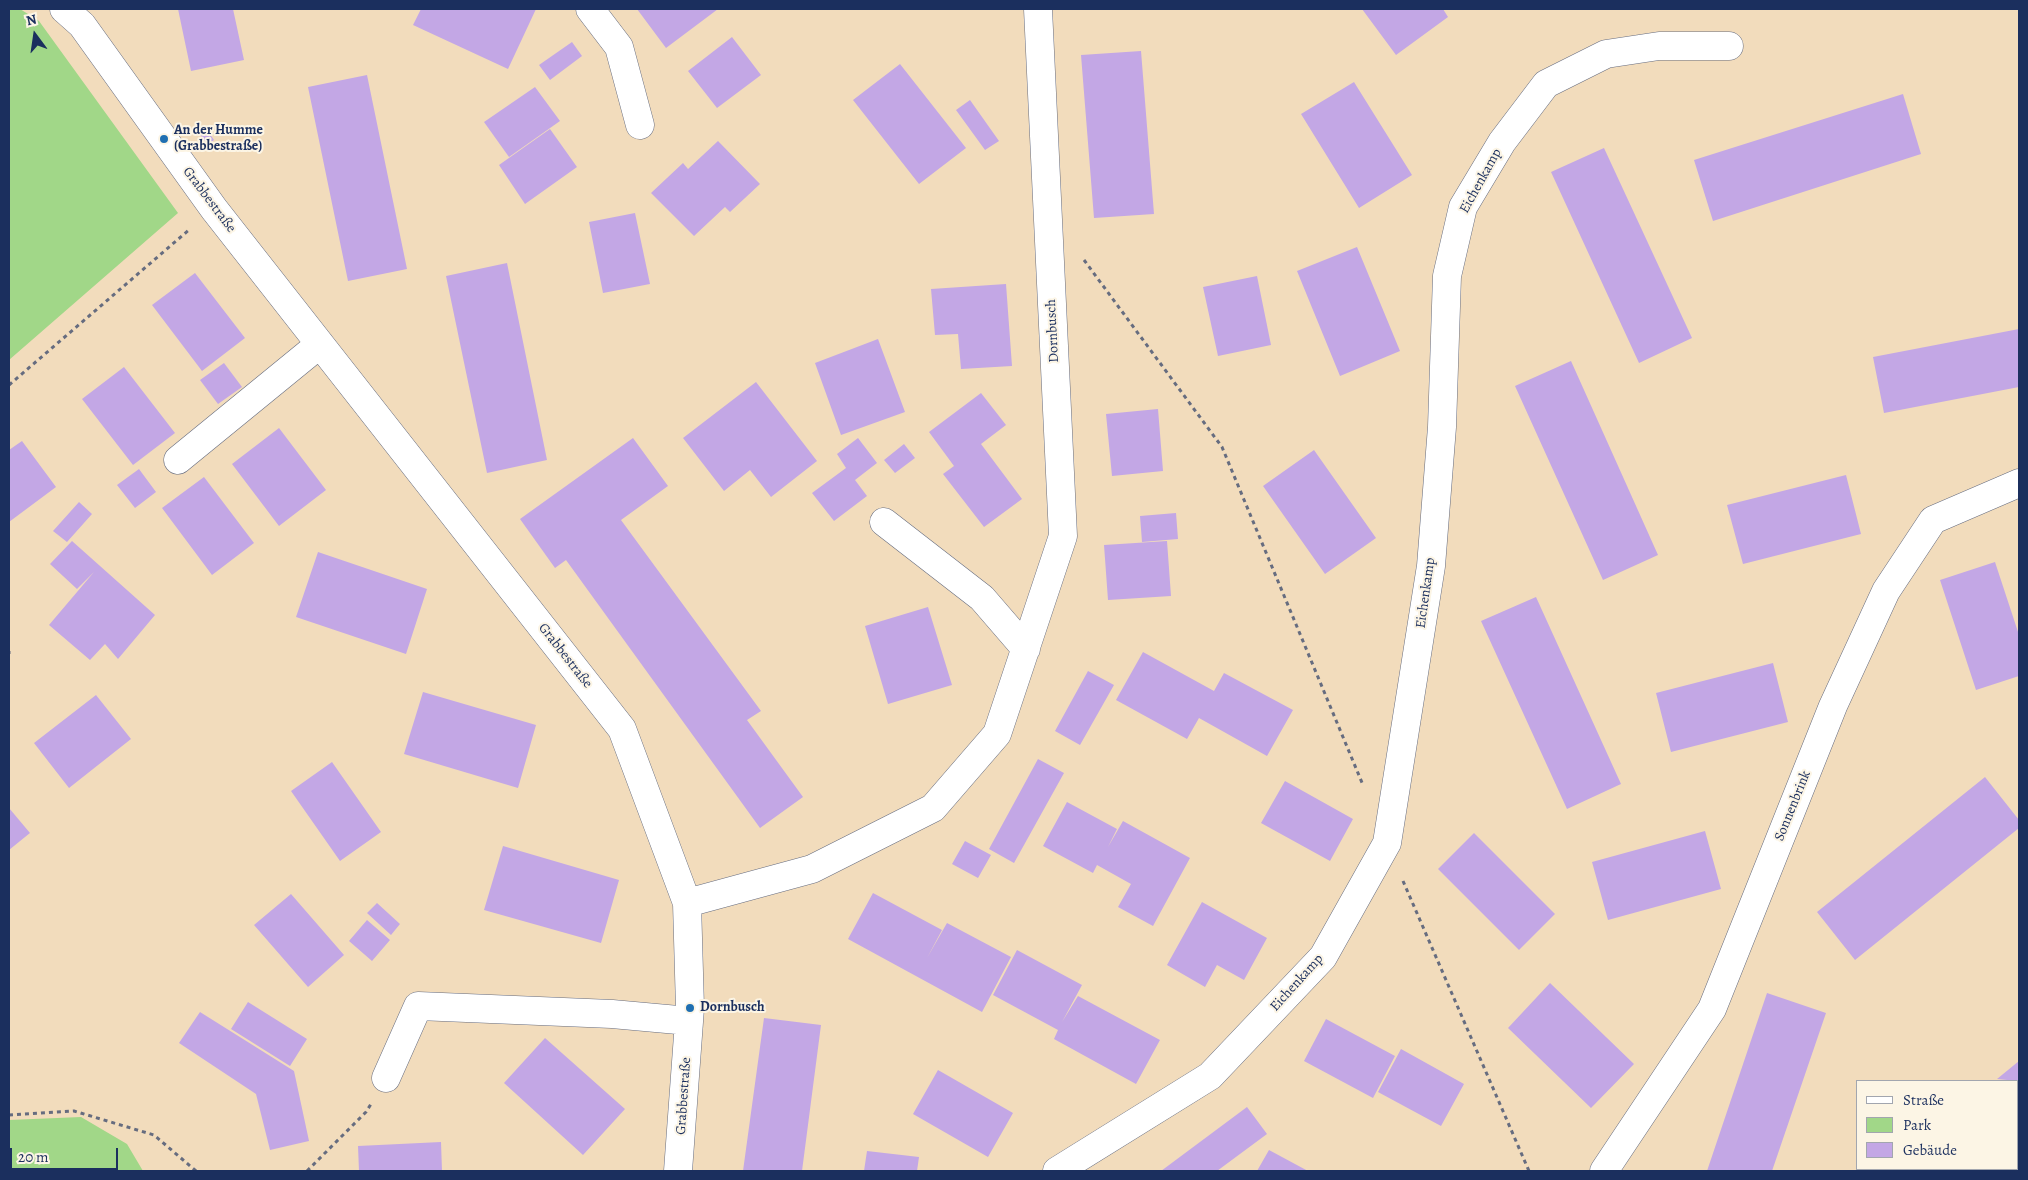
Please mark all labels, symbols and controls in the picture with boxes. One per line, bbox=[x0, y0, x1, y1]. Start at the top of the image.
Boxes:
north arrow bbox=[10, 10, 60, 60]
text: N bbox=[24, 10, 38, 30]
place label: An der Humme (Grabbestraße) bbox=[174, 123, 263, 156]
marker: An der Humme (Grabbestraße) bbox=[158, 133, 170, 145]
street label: Eichenkamp bbox=[1456, 146, 1506, 216]
street label: Grabbestraße bbox=[179, 164, 239, 236]
street label: Dornbusch bbox=[1043, 299, 1063, 363]
street label: Eichenkamp bbox=[1413, 556, 1439, 630]
street label: Grabbestraße bbox=[534, 620, 596, 692]
street label: Sonnenbrink bbox=[1771, 768, 1815, 844]
street label: Eichenkamp bbox=[1267, 951, 1327, 1015]
place label: Dornbusch bbox=[700, 1000, 765, 1016]
marker: Dornbusch bbox=[684, 1002, 696, 1014]
street label: Grabbestraße bbox=[673, 1057, 695, 1135]
legend bbox=[1856, 1080, 2018, 1170]
text: Straße bbox=[1903, 1090, 1944, 1110]
text: Park bbox=[1903, 1115, 1931, 1135]
scale bar bbox=[12, 1138, 120, 1170]
text: Gebäude bbox=[1903, 1140, 1957, 1160]
text: 20 m bbox=[18, 1147, 49, 1167]

